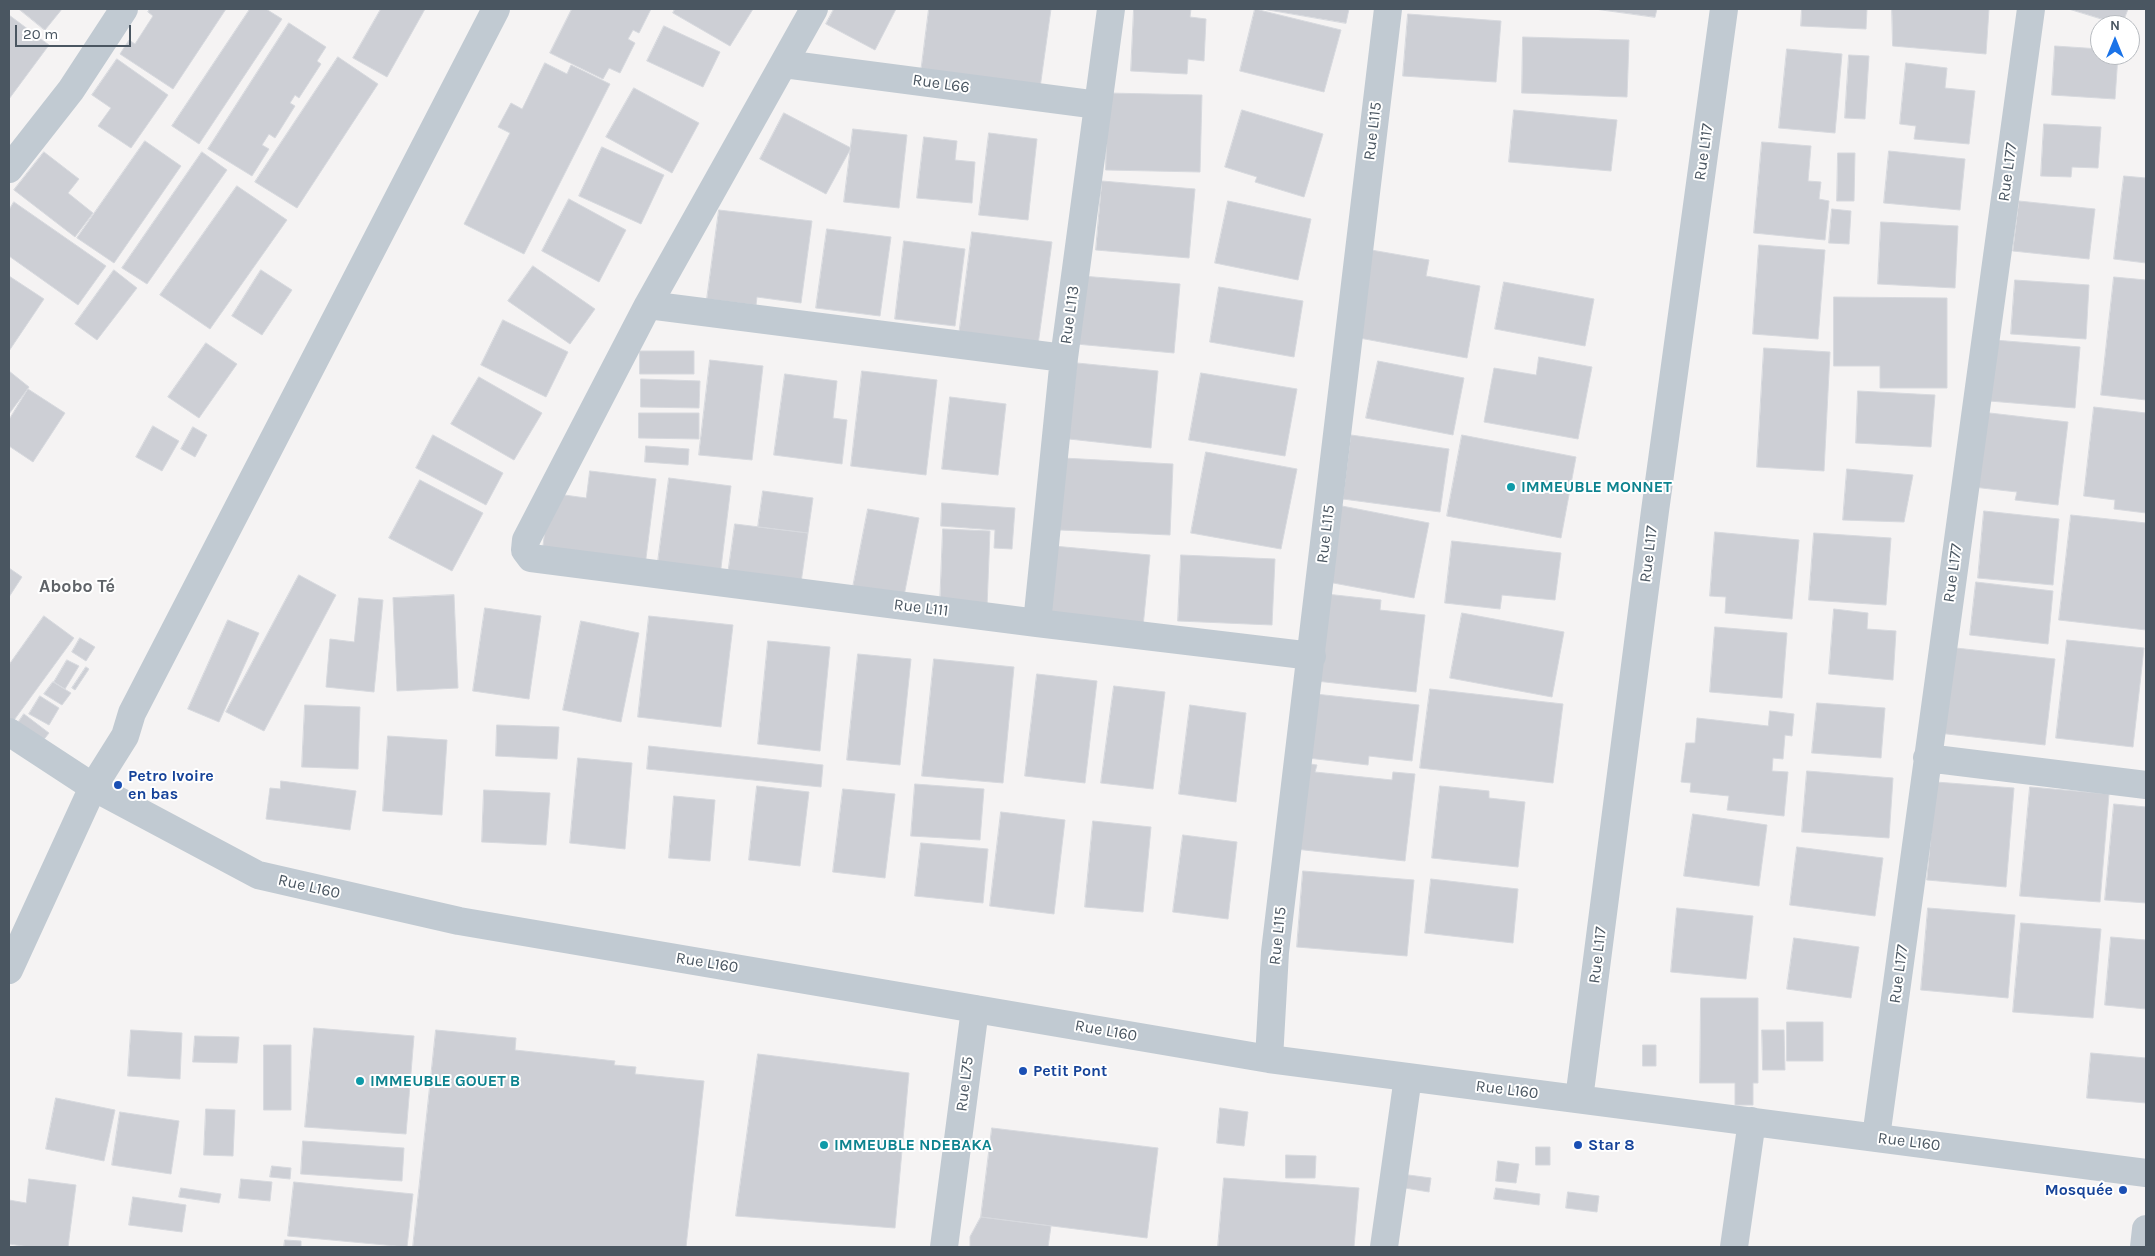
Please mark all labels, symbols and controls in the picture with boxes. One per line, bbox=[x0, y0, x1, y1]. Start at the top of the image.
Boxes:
scale bar bbox=[18, 15, 134, 47]
north arrow bbox=[2090, 15, 2140, 65]
text: N bbox=[2110, 17, 2120, 34]
text: 20 m bbox=[23, 25, 58, 43]
street label: Rue L66 bbox=[911, 71, 971, 97]
street label: Rue L115 bbox=[1360, 101, 1386, 161]
street label: Rue L117 bbox=[1691, 122, 1717, 182]
street label: Rue L177 bbox=[1994, 141, 2022, 203]
street label: Rue L113 bbox=[1056, 284, 1084, 346]
place label: IMMEUBLE MONNET bbox=[1521, 477, 1672, 497]
marker: IMMEUBLE MONNET bbox=[1505, 481, 1517, 493]
street label: Rue L115 bbox=[1313, 504, 1339, 564]
street label: Rue L117 bbox=[1636, 525, 1662, 583]
street label: Rue L177 bbox=[1939, 542, 1967, 604]
district label: Abobo Té bbox=[39, 576, 115, 598]
street label: Rue L111 bbox=[893, 595, 949, 621]
place label: Petro Ivoire en bas bbox=[128, 766, 214, 804]
marker: Petro Ivoire en bas bbox=[112, 779, 124, 791]
street label: Rue L160 bbox=[276, 871, 342, 903]
street label: Rue L115 bbox=[1265, 906, 1291, 966]
street label: Rue L117 bbox=[1585, 926, 1611, 984]
street label: Rue L177 bbox=[1885, 943, 1913, 1005]
street label: Rue L160 bbox=[674, 949, 740, 977]
street label: Rue L160 bbox=[1073, 1016, 1139, 1046]
street label: Rue L75 bbox=[952, 1055, 978, 1113]
place label: Petit Pont bbox=[1033, 1061, 1107, 1081]
marker: Petit Pont bbox=[1017, 1065, 1029, 1077]
place label: IMMEUBLE GOUET B bbox=[370, 1071, 520, 1091]
marker: IMMEUBLE GOUET B bbox=[354, 1075, 366, 1087]
street label: Rue L160 bbox=[1475, 1077, 1539, 1103]
street label: Rue L160 bbox=[1877, 1129, 1941, 1155]
place label: IMMEUBLE NDEBAKA bbox=[834, 1135, 992, 1155]
place label: Star 8 bbox=[1588, 1135, 1635, 1155]
marker: IMMEUBLE NDEBAKA bbox=[818, 1139, 830, 1151]
marker: Star 8 bbox=[1572, 1139, 1584, 1151]
place label: Mosquée bbox=[2045, 1180, 2113, 1200]
marker: Mosquée bbox=[2117, 1184, 2129, 1196]

